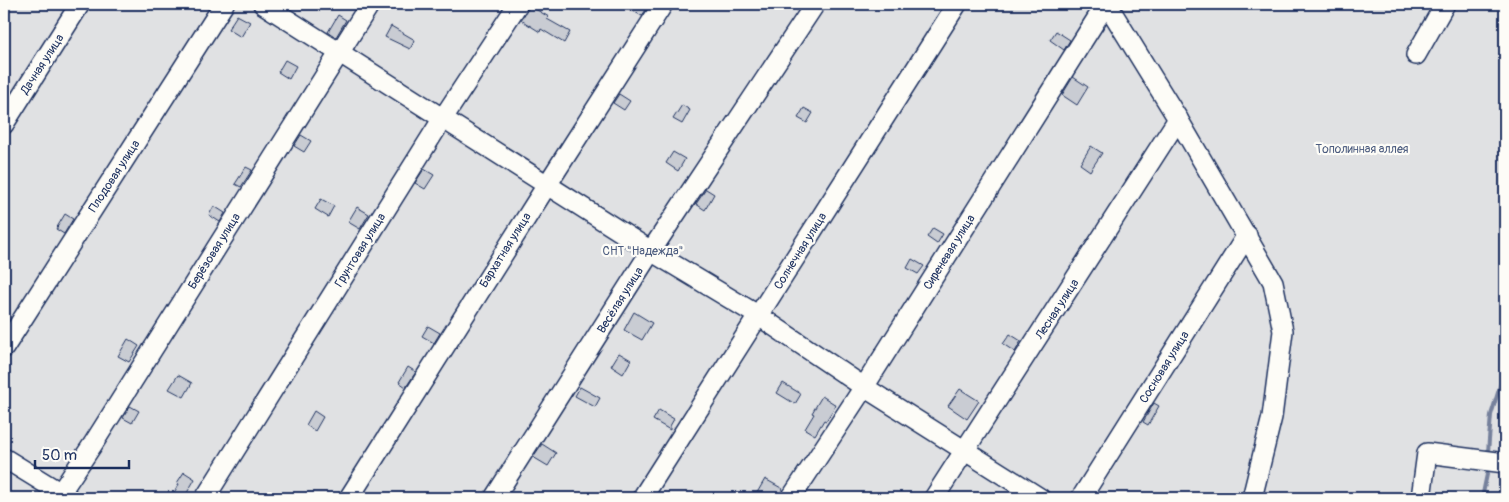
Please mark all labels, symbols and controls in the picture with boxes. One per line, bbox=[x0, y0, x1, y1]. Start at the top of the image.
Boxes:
street label: Дачная улица bbox=[17, 31, 68, 98]
street label: Плодовая улица bbox=[85, 137, 144, 215]
park label: Тополинная аллея bbox=[1316, 142, 1409, 157]
street label: Берёзовая улица bbox=[185, 210, 244, 292]
street label: Грунтовая улица bbox=[332, 210, 389, 290]
street label: Бархатная улица bbox=[476, 210, 535, 291]
street label: Солнечная улица bbox=[771, 210, 830, 292]
street label: Сиреневая улица bbox=[920, 212, 979, 293]
park label: СНТ "Надежда" bbox=[603, 244, 683, 259]
street label: Весёлая улица bbox=[594, 264, 647, 336]
street label: Лесная улица bbox=[1032, 276, 1083, 343]
street label: Сосновая улица bbox=[1136, 328, 1193, 406]
scale bar bbox=[35, 437, 129, 469]
text: 50 m bbox=[42, 446, 77, 465]

